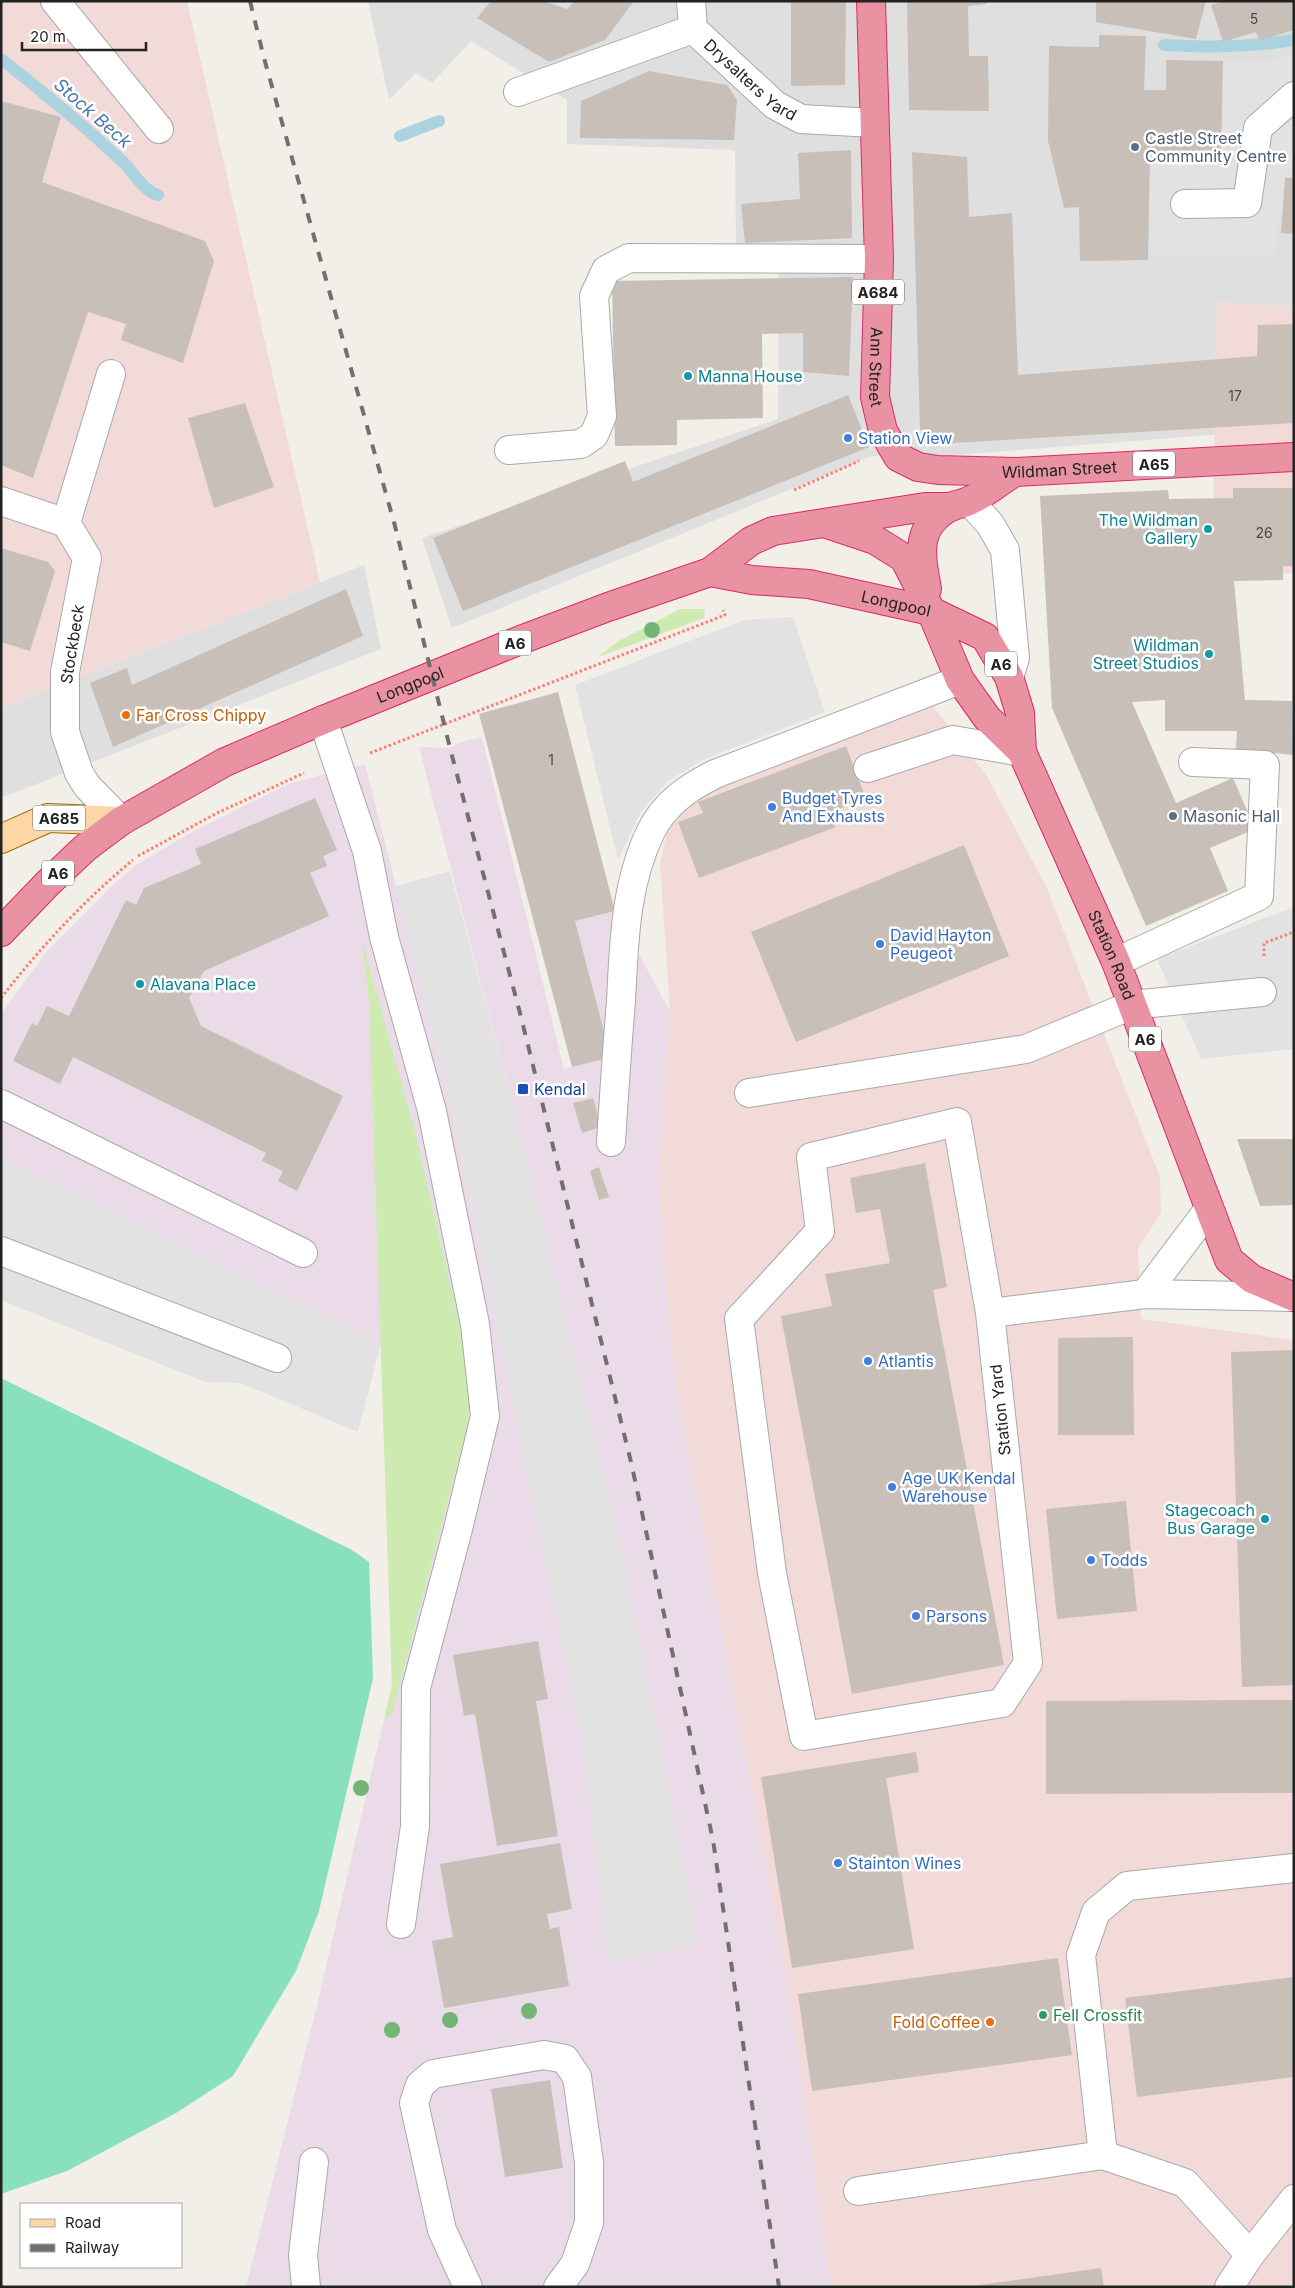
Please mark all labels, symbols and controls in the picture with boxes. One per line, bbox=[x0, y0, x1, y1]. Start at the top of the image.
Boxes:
house number: 5 bbox=[1250, 10, 1258, 27]
scale bar bbox=[22, 20, 146, 52]
text: 20 m bbox=[30, 27, 66, 46]
street label: Drysalters Yard bbox=[700, 35, 800, 125]
water label: Stock Beck bbox=[50, 74, 137, 153]
place label: Castle Street Community Centre bbox=[1145, 128, 1287, 166]
marker: Castle Street Community Centre bbox=[1129, 141, 1141, 153]
road number: A684 bbox=[852, 280, 904, 304]
street label: Ann Street bbox=[865, 327, 887, 409]
place label: Manna House bbox=[698, 366, 803, 386]
marker: Manna House bbox=[682, 370, 694, 382]
house number: 17 bbox=[1228, 387, 1242, 404]
place label: Station View bbox=[858, 428, 952, 448]
marker: Station View bbox=[842, 432, 854, 444]
road number: A65 bbox=[1133, 452, 1175, 476]
street label: Wildman Street bbox=[1001, 457, 1117, 482]
place label: The Wildman Gallery bbox=[1099, 510, 1198, 548]
marker: The Wildman Gallery bbox=[1202, 523, 1214, 535]
house number: 26 bbox=[1255, 524, 1273, 541]
street label: Longpool bbox=[859, 586, 933, 621]
street label: Stockbeck bbox=[56, 603, 88, 685]
road number: A6 bbox=[499, 630, 531, 656]
place label: Wildman Street Studios bbox=[1093, 635, 1199, 673]
marker: Wildman Street Studios bbox=[1203, 648, 1215, 660]
road number: A6 bbox=[985, 652, 1017, 676]
street label: Longpool bbox=[374, 662, 447, 707]
place label: Far Cross Chippy bbox=[136, 705, 266, 725]
marker: Far Cross Chippy bbox=[120, 709, 132, 721]
house number: 1 bbox=[548, 751, 554, 768]
place label: Budget Tyres And Exhausts bbox=[782, 788, 885, 826]
marker: Budget Tyres And Exhausts bbox=[766, 801, 778, 813]
road number: A685 bbox=[33, 806, 85, 830]
place label: Masonic Hall bbox=[1183, 806, 1280, 826]
marker: Masonic Hall bbox=[1167, 810, 1179, 822]
road number: A6 bbox=[42, 860, 74, 886]
street label: Station Road bbox=[1084, 907, 1139, 1003]
place label: David Hayton Peugeot bbox=[890, 925, 991, 963]
marker: David Hayton Peugeot bbox=[874, 938, 886, 950]
place label: Alavana Place bbox=[150, 974, 256, 994]
marker: Alavana Place bbox=[134, 978, 146, 990]
road number: A6 bbox=[1129, 1026, 1161, 1052]
place label: Kendal bbox=[534, 1079, 586, 1099]
marker: Kendal bbox=[516, 1082, 530, 1096]
place label: Atlantis bbox=[878, 1351, 934, 1371]
marker: Atlantis bbox=[862, 1355, 874, 1367]
street label: Station Yard bbox=[985, 1363, 1015, 1457]
place label: Age UK Kendal Warehouse bbox=[902, 1468, 1015, 1506]
marker: Age UK Kendal Warehouse bbox=[886, 1481, 898, 1493]
place label: Stagecoach Bus Garage bbox=[1165, 1500, 1255, 1538]
marker: Stagecoach Bus Garage bbox=[1259, 1513, 1271, 1525]
place label: Todds bbox=[1101, 1550, 1148, 1570]
marker: Todds bbox=[1085, 1554, 1097, 1566]
place label: Parsons bbox=[926, 1606, 987, 1626]
marker: Parsons bbox=[910, 1610, 922, 1622]
place label: Stainton Wines bbox=[848, 1853, 961, 1873]
marker: Stainton Wines bbox=[832, 1857, 844, 1869]
place label: Fell Crossfit bbox=[1053, 2005, 1142, 2025]
marker: Fell Crossfit bbox=[1037, 2009, 1049, 2021]
place label: Fold Coffee bbox=[893, 2012, 980, 2032]
marker: Fold Coffee bbox=[984, 2016, 996, 2028]
legend bbox=[20, 2203, 182, 2268]
text: Road bbox=[65, 2213, 101, 2232]
text: Railway bbox=[65, 2238, 120, 2257]

